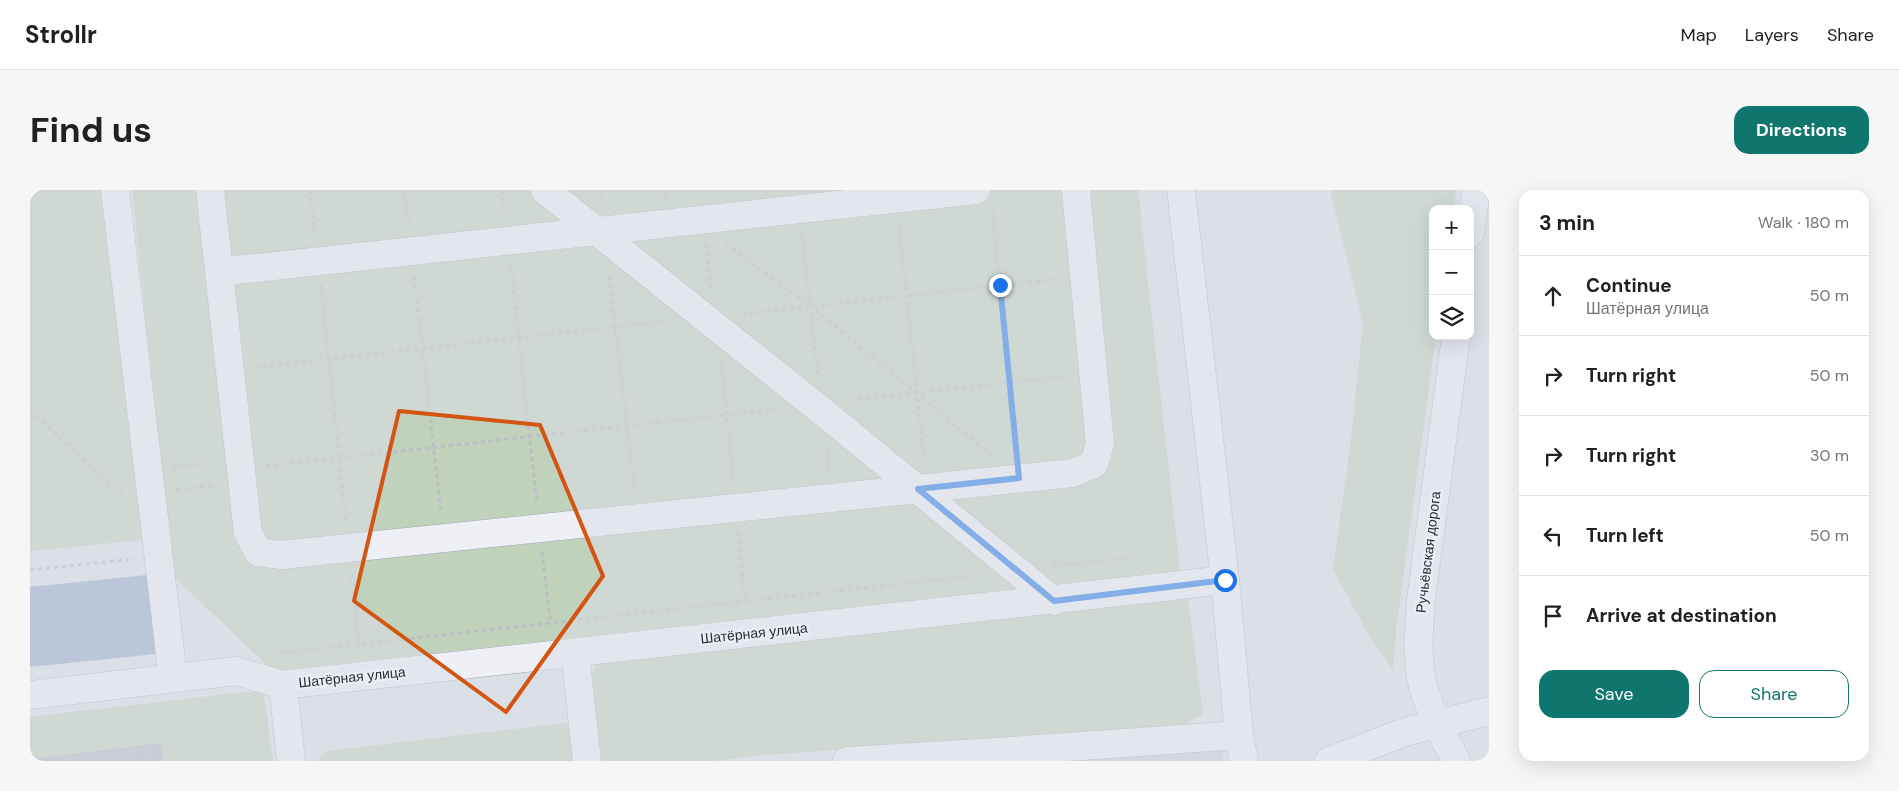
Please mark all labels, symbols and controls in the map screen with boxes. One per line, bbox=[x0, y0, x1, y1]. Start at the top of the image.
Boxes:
text: Strollr bbox=[25, 19, 97, 50]
text: Map bbox=[1681, 23, 1717, 47]
text: Layers bbox=[1745, 23, 1799, 47]
text: Share bbox=[1827, 23, 1874, 47]
button: Directions bbox=[1734, 106, 1869, 154]
text: Find us bbox=[30, 107, 152, 153]
map controls bbox=[1429, 205, 1474, 340]
button: + bbox=[1429, 205, 1474, 250]
text: 3 min bbox=[1539, 209, 1595, 237]
text: Walk · 180 m bbox=[1758, 212, 1849, 233]
button: − bbox=[1429, 250, 1474, 295]
text: Continue bbox=[1586, 273, 1672, 298]
route end bbox=[989, 274, 1012, 297]
icon: ahead bbox=[1539, 282, 1567, 310]
text: 50 m bbox=[1810, 285, 1849, 306]
button: layers bbox=[1429, 295, 1474, 340]
text: Шатёрная улица bbox=[1586, 298, 1709, 319]
icon: right bbox=[1539, 362, 1567, 390]
text: Turn right bbox=[1586, 363, 1676, 388]
text: 50 m bbox=[1810, 365, 1849, 386]
icon: right bbox=[1539, 442, 1567, 470]
text: Turn right bbox=[1586, 443, 1676, 468]
text: 30 m bbox=[1810, 445, 1849, 466]
street label: Ручьёвская дорога bbox=[1412, 490, 1444, 614]
icon: left bbox=[1539, 522, 1567, 550]
text: Turn left bbox=[1586, 523, 1664, 548]
text: 50 m bbox=[1810, 525, 1849, 546]
route start bbox=[1214, 569, 1237, 592]
icon: arrive bbox=[1539, 602, 1567, 630]
text: Arrive at destination bbox=[1586, 603, 1777, 628]
street label: Шатёрная улица bbox=[700, 618, 809, 648]
street label: Шатёрная улица bbox=[298, 662, 407, 692]
button: Save bbox=[1539, 670, 1689, 718]
button: Share bbox=[1699, 670, 1849, 718]

